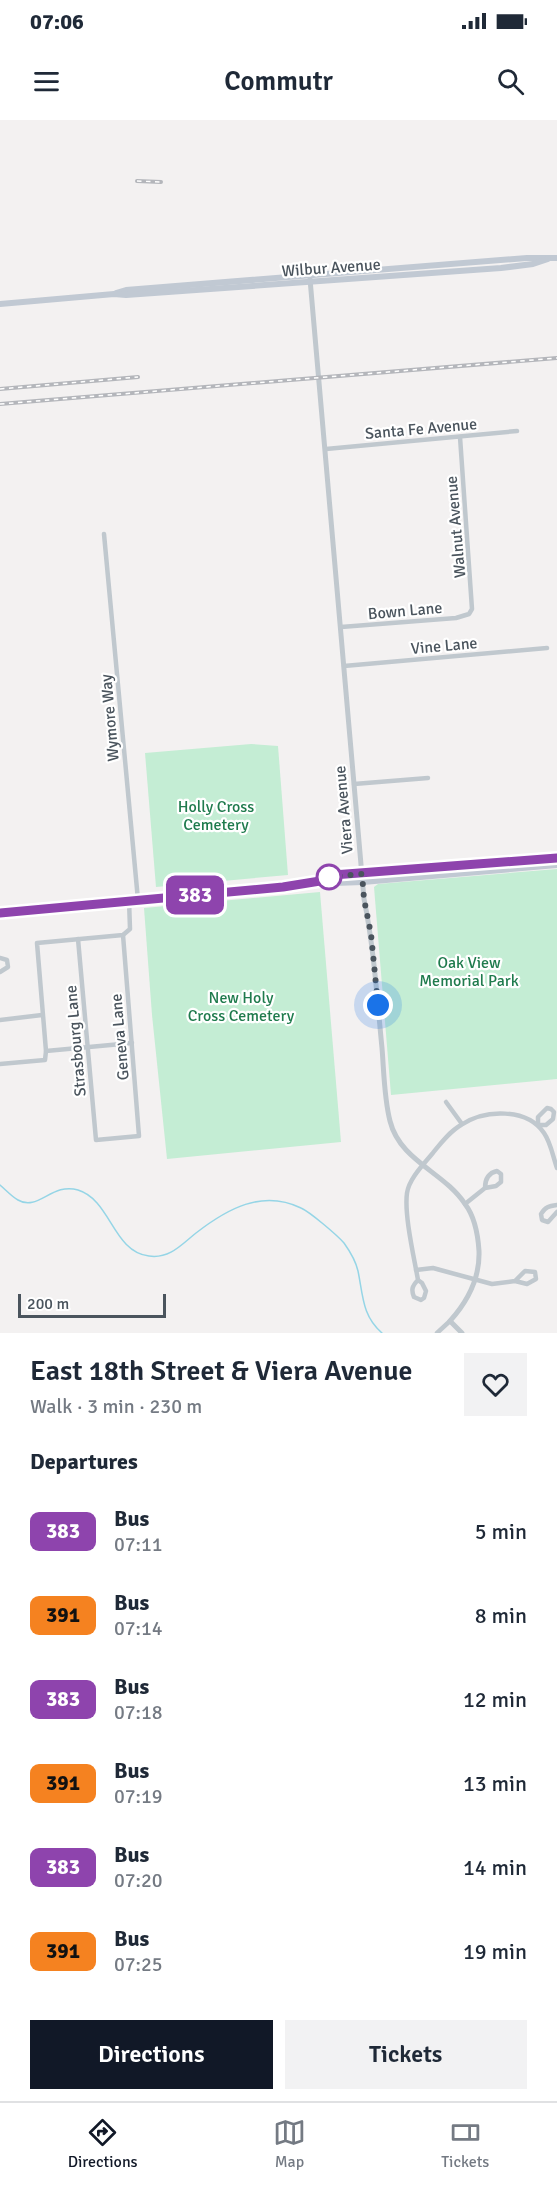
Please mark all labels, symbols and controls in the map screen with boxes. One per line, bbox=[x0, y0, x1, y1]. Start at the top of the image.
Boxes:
text: 07:06 bbox=[30, 8, 84, 35]
icon: menu bbox=[30, 65, 63, 98]
text: Commutr bbox=[224, 65, 333, 98]
icon: search bbox=[494, 65, 527, 98]
street label: Wilbur Avenue bbox=[281, 255, 381, 281]
street label: Santa Fe Avenue bbox=[364, 414, 478, 444]
street label: Walnut Avenue bbox=[442, 475, 470, 579]
street label: Bown Lane bbox=[367, 598, 443, 624]
street label: Vine Lane bbox=[410, 633, 478, 659]
street label: Wymore Way bbox=[96, 673, 124, 762]
street label: Viera Avenue bbox=[330, 765, 358, 855]
park label: Holly Cross Cemetery bbox=[178, 797, 254, 835]
unlabelled marker bbox=[316, 864, 342, 890]
line badge: 383 bbox=[160, 876, 230, 914]
text: 383 bbox=[178, 882, 212, 908]
park label: Oak View Memorial Park bbox=[419, 953, 519, 991]
street label: Strasbourg Lane bbox=[61, 984, 91, 1097]
park label: New Holy Cross Cemetery bbox=[188, 988, 295, 1026]
your location bbox=[363, 990, 393, 1020]
street label: Geneva Lane bbox=[106, 993, 134, 1081]
scale bar bbox=[18, 1291, 166, 1318]
text: 200 m bbox=[27, 1294, 69, 1314]
button: heart bbox=[464, 1353, 527, 1416]
text: East 18th Street & Viera Avenue bbox=[30, 1354, 413, 1388]
text: Walk · 3 min · 230 m bbox=[30, 1394, 202, 1419]
text: Departures bbox=[30, 1448, 138, 1475]
text: Bus bbox=[114, 1505, 149, 1532]
text: 383 bbox=[46, 1518, 80, 1544]
text: 5 min bbox=[475, 1518, 527, 1545]
text: 07:11 bbox=[114, 1532, 163, 1557]
text: Bus bbox=[114, 1589, 149, 1616]
text: 391 bbox=[46, 1602, 80, 1628]
text: 8 min bbox=[475, 1602, 527, 1629]
text: 07:14 bbox=[114, 1616, 163, 1641]
text: Bus bbox=[114, 1673, 149, 1700]
text: 383 bbox=[46, 1686, 80, 1712]
text: 12 min bbox=[463, 1686, 527, 1713]
text: 07:18 bbox=[114, 1700, 163, 1725]
text: Bus bbox=[114, 1757, 149, 1784]
text: 391 bbox=[46, 1770, 80, 1796]
text: 13 min bbox=[463, 1770, 527, 1797]
text: 07:19 bbox=[114, 1784, 163, 1809]
text: Bus bbox=[114, 1841, 149, 1868]
text: 383 bbox=[46, 1854, 80, 1880]
text: 14 min bbox=[463, 1854, 527, 1881]
text: 07:20 bbox=[114, 1868, 163, 1893]
text: Bus bbox=[114, 1925, 149, 1952]
text: 391 bbox=[46, 1938, 80, 1964]
text: 19 min bbox=[463, 1938, 527, 1965]
text: 07:25 bbox=[114, 1952, 163, 1977]
button: Directions bbox=[30, 2020, 273, 2089]
button: Tickets bbox=[285, 2020, 527, 2089]
tab: Directions bbox=[68, 2116, 138, 2172]
tab: Map bbox=[273, 2116, 306, 2172]
tab: Tickets bbox=[441, 2116, 489, 2172]

